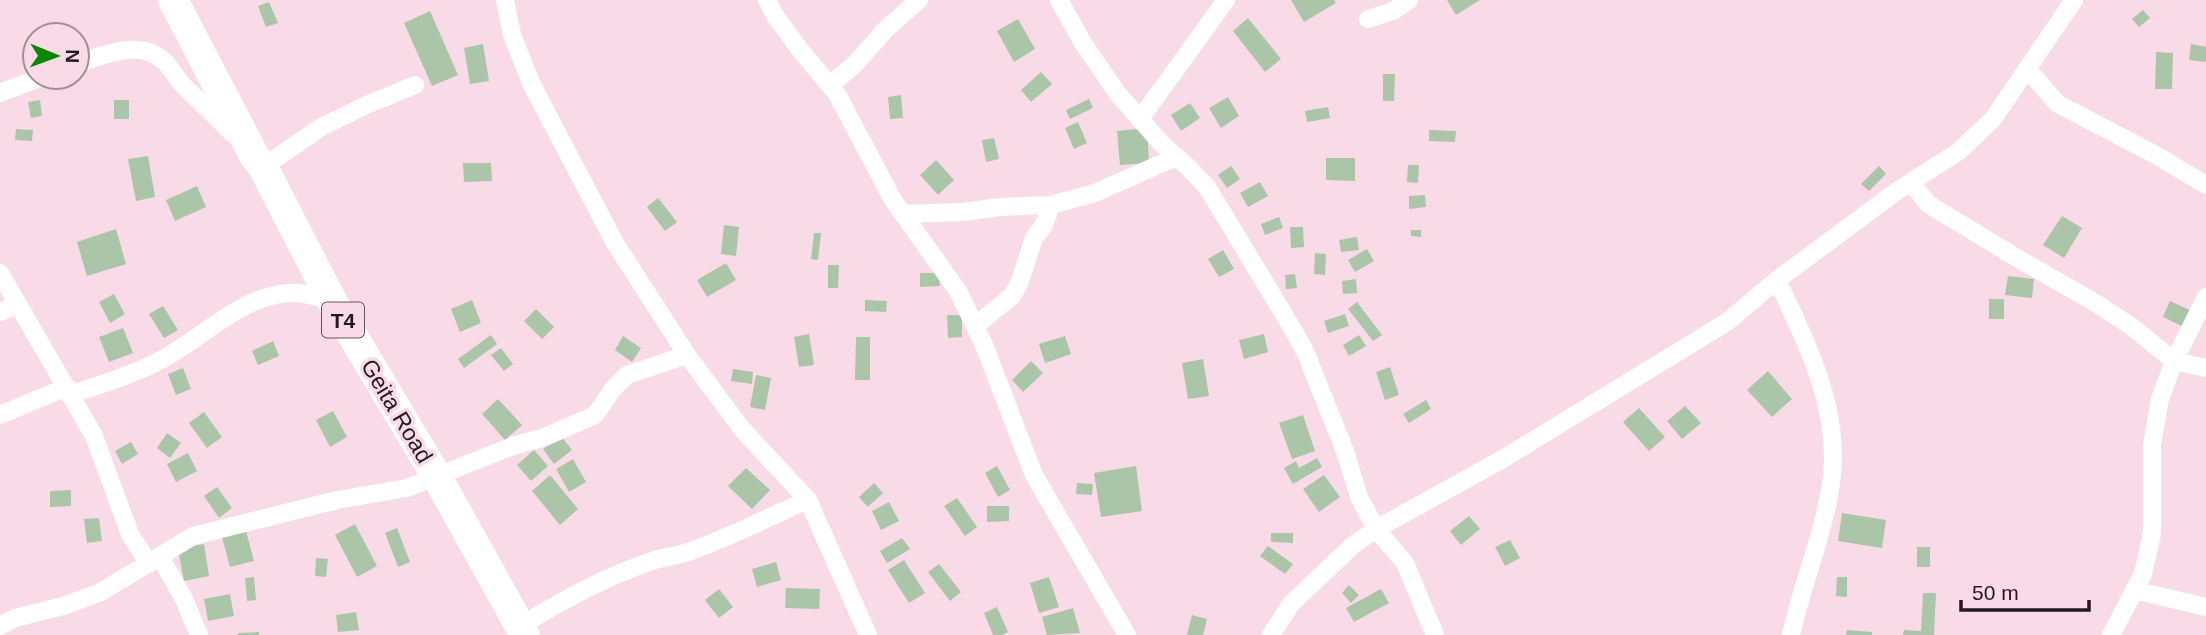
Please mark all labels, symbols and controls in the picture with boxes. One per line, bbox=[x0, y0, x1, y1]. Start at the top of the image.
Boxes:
north arrow bbox=[21, 21, 91, 91]
text: N bbox=[62, 49, 83, 63]
road number: T4 bbox=[322, 302, 364, 338]
street label: Geita Road bbox=[356, 354, 438, 468]
scale bar bbox=[1961, 568, 2089, 612]
text: 50 m bbox=[1972, 581, 2019, 604]

